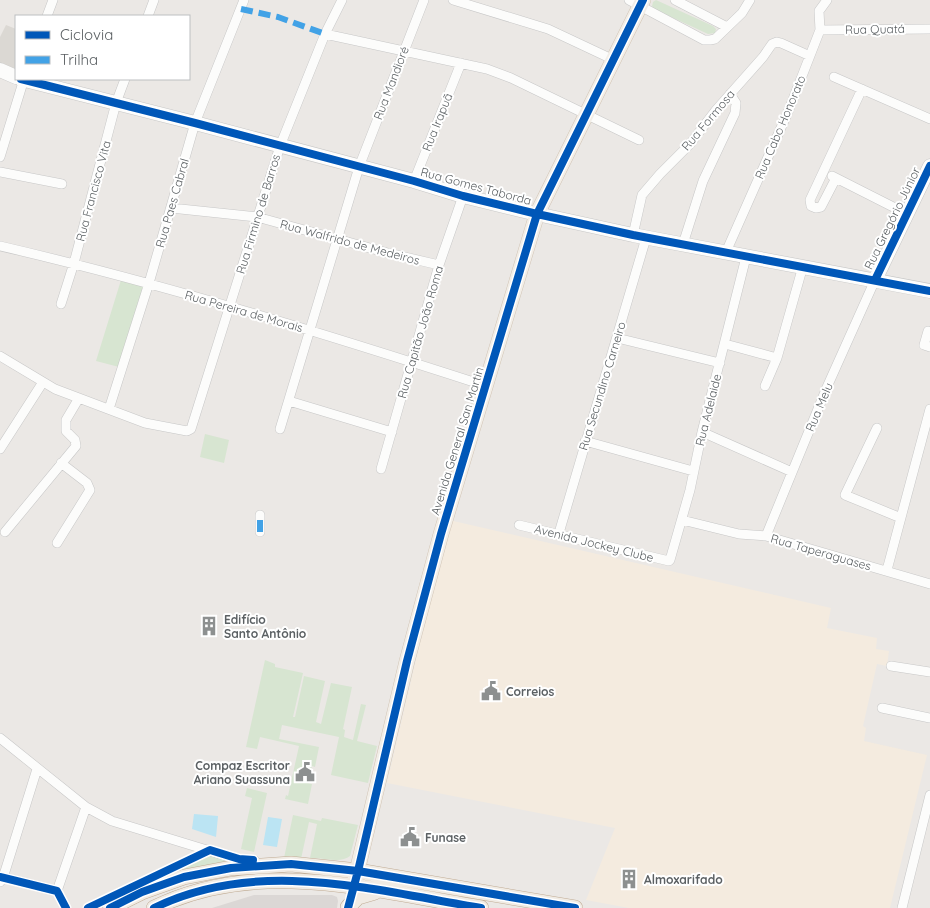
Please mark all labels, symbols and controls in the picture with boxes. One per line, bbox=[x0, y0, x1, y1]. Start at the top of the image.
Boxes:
legend bbox=[15, 15, 190, 80]
street label: Rua Quatá bbox=[845, 21, 905, 37]
text: Ciclovia bbox=[60, 25, 113, 44]
street label: Rua Mandioré bbox=[370, 44, 412, 122]
text: Trilha bbox=[60, 50, 98, 69]
street label: Rua Cabo Honorato bbox=[751, 73, 809, 181]
street label: Rua Formosa bbox=[678, 86, 738, 154]
street label: Rua Irapuã bbox=[419, 91, 455, 153]
street label: Rua Francisco Vita bbox=[72, 139, 114, 243]
street label: Rua Firmino de Barros bbox=[233, 152, 283, 276]
street label: Rua Paes Cabral bbox=[152, 157, 192, 249]
street label: Rua Gomes Taborda bbox=[419, 164, 533, 208]
street label: Rua Gregório Júnior bbox=[861, 164, 924, 272]
street label: Rua Walfrido de Medeiros bbox=[279, 216, 422, 268]
street label: Rua Capitão João Roma bbox=[394, 264, 446, 400]
street label: Rua Pereira de Morais bbox=[183, 287, 305, 335]
street label: Rua Secundino Carneiro bbox=[575, 320, 629, 452]
street label: Avenida General San Martin bbox=[427, 365, 487, 517]
street label: Rua Adelaide bbox=[692, 372, 724, 448]
street label: Rua Melu bbox=[802, 380, 836, 434]
street label: Avenida Jockey Clube bbox=[533, 521, 655, 565]
street label: Rua Taperaguases bbox=[769, 530, 873, 574]
place label: Edifício Santo Antônio bbox=[224, 612, 307, 641]
building icon: Edifício Santo Antônio bbox=[198, 615, 220, 637]
public building icon: Correios bbox=[480, 680, 502, 702]
place label: Correios bbox=[506, 684, 555, 699]
place label: Compaz Escritor Ariano Suassuna bbox=[194, 758, 290, 787]
public building icon: Compaz Escritor Ariano Suassuna bbox=[294, 761, 316, 783]
public building icon: Funase bbox=[399, 826, 421, 848]
place label: Funase bbox=[425, 830, 466, 845]
building icon: Almoxarifado bbox=[618, 868, 640, 890]
place label: Almoxarifado bbox=[644, 872, 723, 887]

